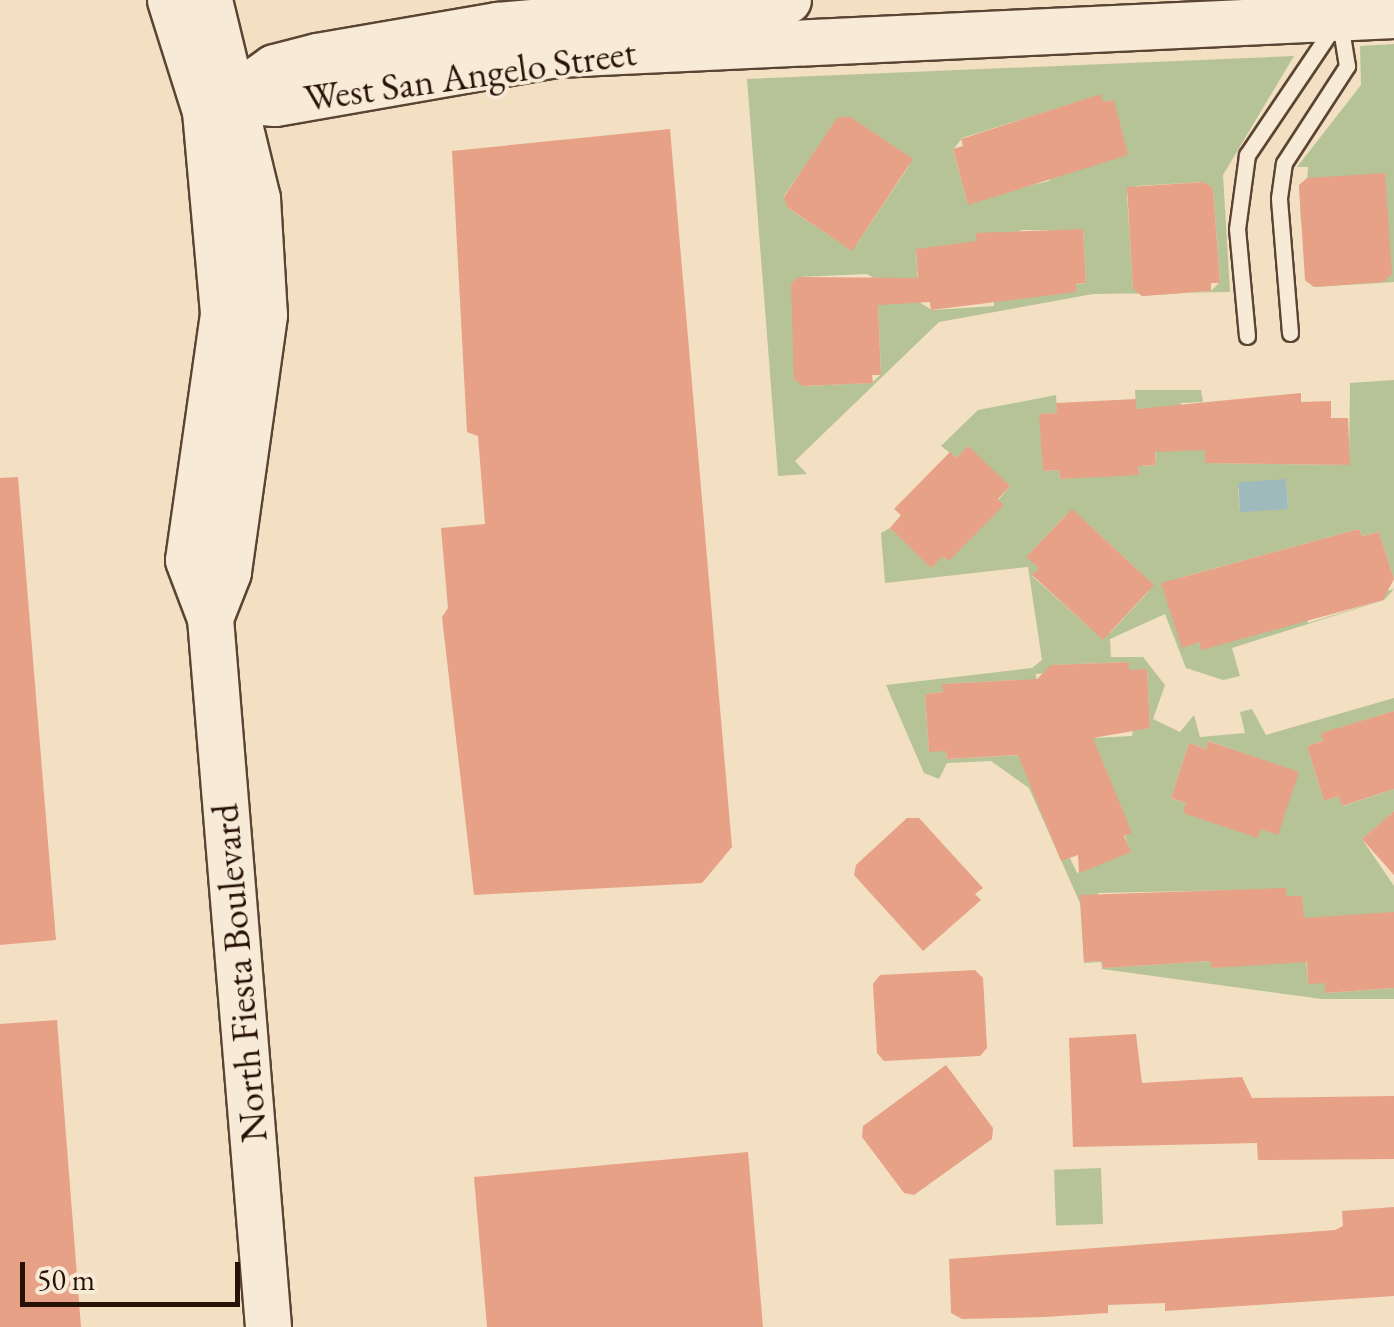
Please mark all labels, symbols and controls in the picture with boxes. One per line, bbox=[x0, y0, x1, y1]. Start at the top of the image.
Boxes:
street label: West San Angelo Street bbox=[301, 29, 639, 121]
street label: North Fiesta Boulevard bbox=[201, 802, 277, 1144]
scale bar bbox=[25, 1242, 245, 1304]
text: 50 m bbox=[37, 1260, 95, 1299]

